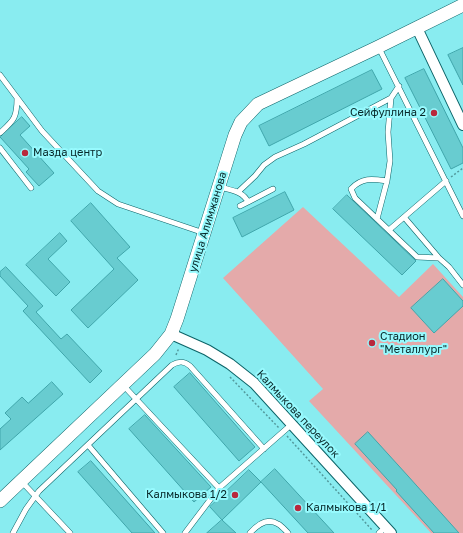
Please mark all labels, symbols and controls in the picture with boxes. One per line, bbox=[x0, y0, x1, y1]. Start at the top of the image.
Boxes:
place label: Сейфуллина 2 bbox=[350, 106, 426, 120]
marker: Сейфуллина 2 bbox=[429, 108, 439, 118]
place label: Мазда центр bbox=[33, 146, 102, 160]
marker: Мазда центр bbox=[20, 148, 30, 158]
street label: улица Алимжанова bbox=[186, 170, 230, 274]
place label: Стадион "Металлург" bbox=[380, 330, 447, 356]
marker: Стадион "Металлург" bbox=[367, 338, 377, 348]
street label: Калмыкова переулок bbox=[254, 367, 342, 461]
place label: Калмыкова 1/2 bbox=[146, 488, 227, 502]
marker: Калмыкова 1/2 bbox=[230, 490, 240, 500]
place label: Калмыкова 1/1 bbox=[306, 501, 386, 515]
marker: Калмыкова 1/1 bbox=[293, 503, 303, 513]

